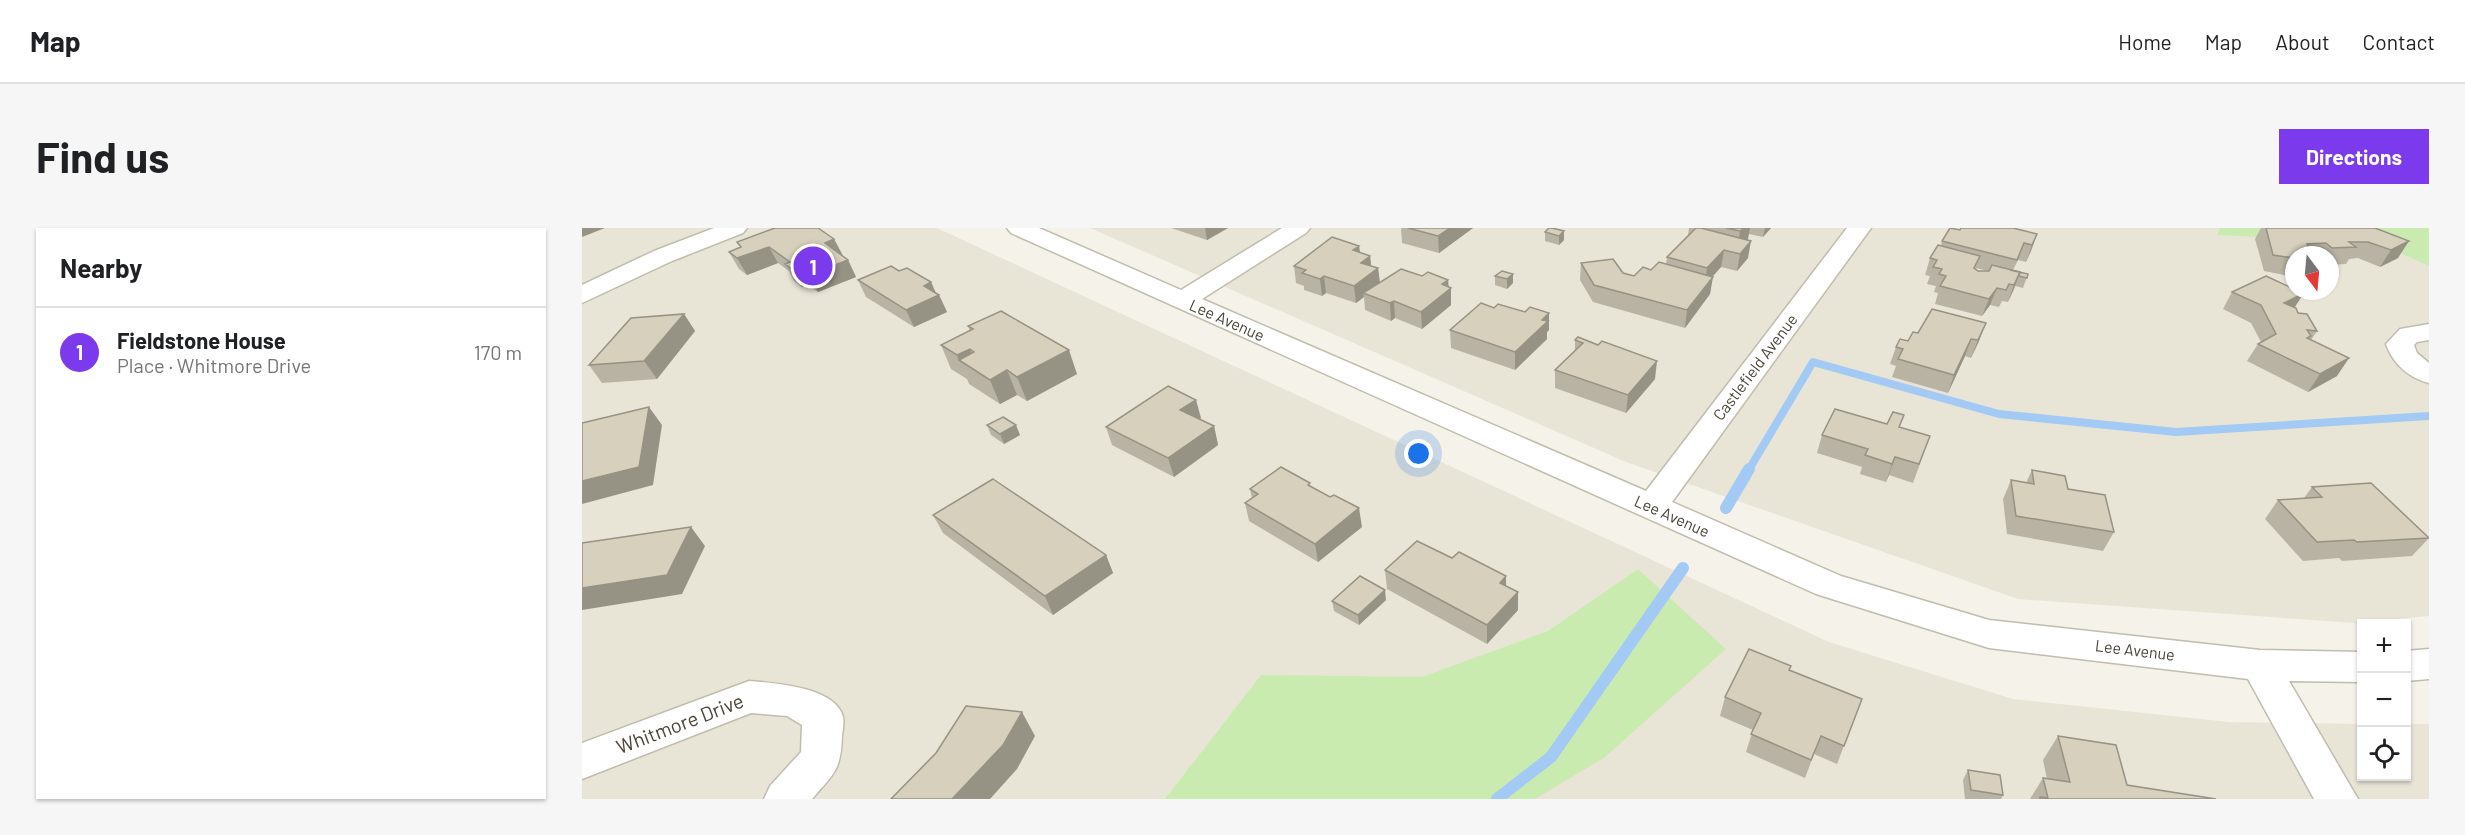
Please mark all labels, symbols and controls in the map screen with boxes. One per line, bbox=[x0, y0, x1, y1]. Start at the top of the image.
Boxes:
text: Map bbox=[30, 24, 81, 58]
text: Home bbox=[2118, 29, 2172, 54]
text: Map bbox=[2205, 29, 2242, 54]
text: About bbox=[2275, 29, 2330, 54]
text: Contact bbox=[2363, 29, 2435, 54]
button: Directions bbox=[2279, 129, 2429, 184]
text: Find us bbox=[36, 131, 169, 181]
pin: 1 bbox=[794, 243, 832, 288]
north arrow bbox=[2285, 246, 2339, 300]
text: Nearby bbox=[60, 252, 142, 283]
street label: Lee Avenue bbox=[1187, 295, 1268, 345]
street label: Castlefield Avenue bbox=[1708, 310, 1801, 424]
text: Fieldstone House bbox=[117, 327, 286, 353]
text: 1 bbox=[76, 340, 83, 364]
text: 170 m bbox=[474, 340, 522, 364]
text: Place · Whitmore Drive bbox=[117, 353, 311, 377]
your location bbox=[1404, 439, 1433, 468]
street label: Lee Avenue bbox=[1632, 491, 1713, 541]
map controls bbox=[2357, 619, 2411, 781]
button: + bbox=[2357, 619, 2411, 673]
street label: Lee Avenue bbox=[2094, 635, 2176, 664]
button: − bbox=[2357, 673, 2411, 727]
street label: Whitmore Drive bbox=[613, 688, 747, 758]
button: locate bbox=[2357, 727, 2411, 781]

